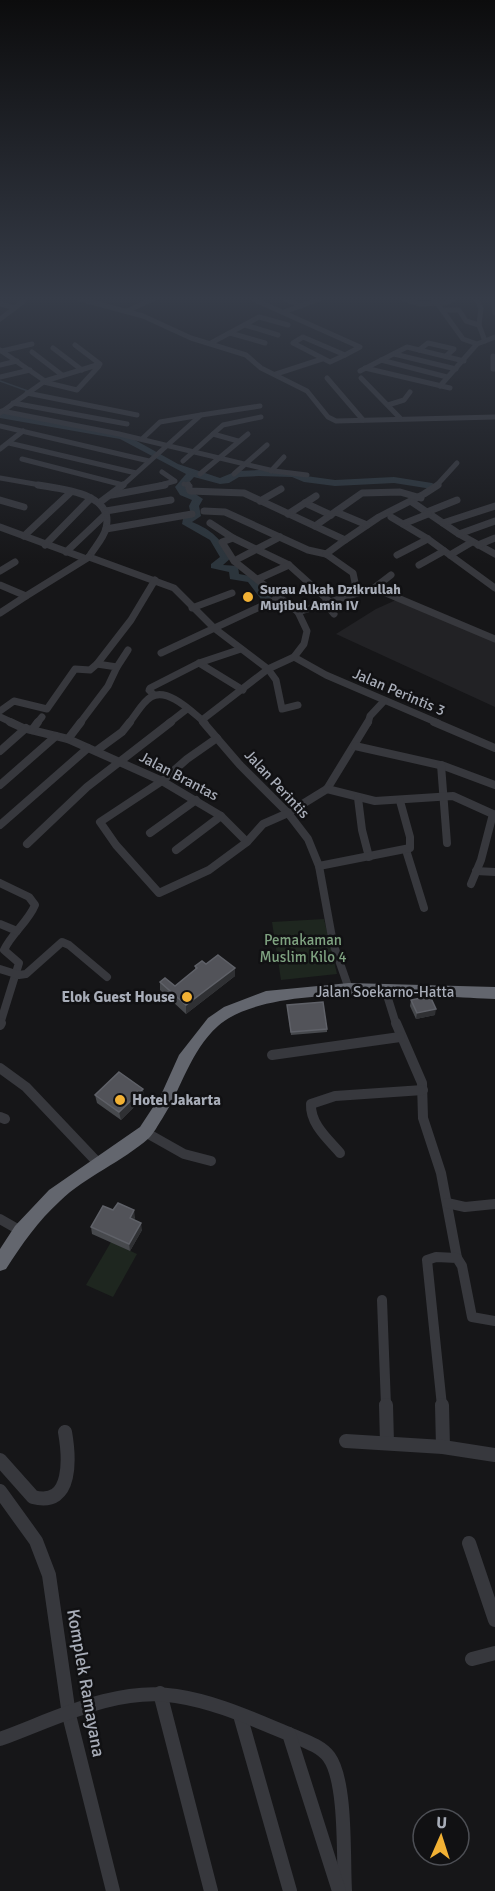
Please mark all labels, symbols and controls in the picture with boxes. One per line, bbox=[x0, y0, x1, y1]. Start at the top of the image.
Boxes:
place label: Surau Alkah Dzikrullah Mujibul Amin IV bbox=[260, 581, 401, 614]
marker: Surau Alkah Dzikrullah Mujibul Amin IV bbox=[241, 590, 255, 604]
street label: Jalan Perintis 3 bbox=[350, 664, 448, 720]
street label: Jalan Perintis bbox=[241, 746, 314, 822]
street label: Jalan Brantas bbox=[136, 748, 222, 805]
park label: Pemakaman Muslim Kilo 4 bbox=[260, 931, 347, 966]
street label: Jalan Soekarno-Hatta bbox=[316, 983, 454, 1001]
place label: Elok Guest House bbox=[61, 988, 175, 1006]
marker: Elok Guest House bbox=[180, 990, 194, 1004]
place label: Hotel Jakarta bbox=[132, 1091, 221, 1109]
marker: Hotel Jakarta bbox=[113, 1093, 127, 1107]
street label: Komplek Ramayana bbox=[62, 1607, 110, 1759]
north arrow bbox=[411, 1807, 471, 1867]
text: U bbox=[436, 1813, 448, 1833]

